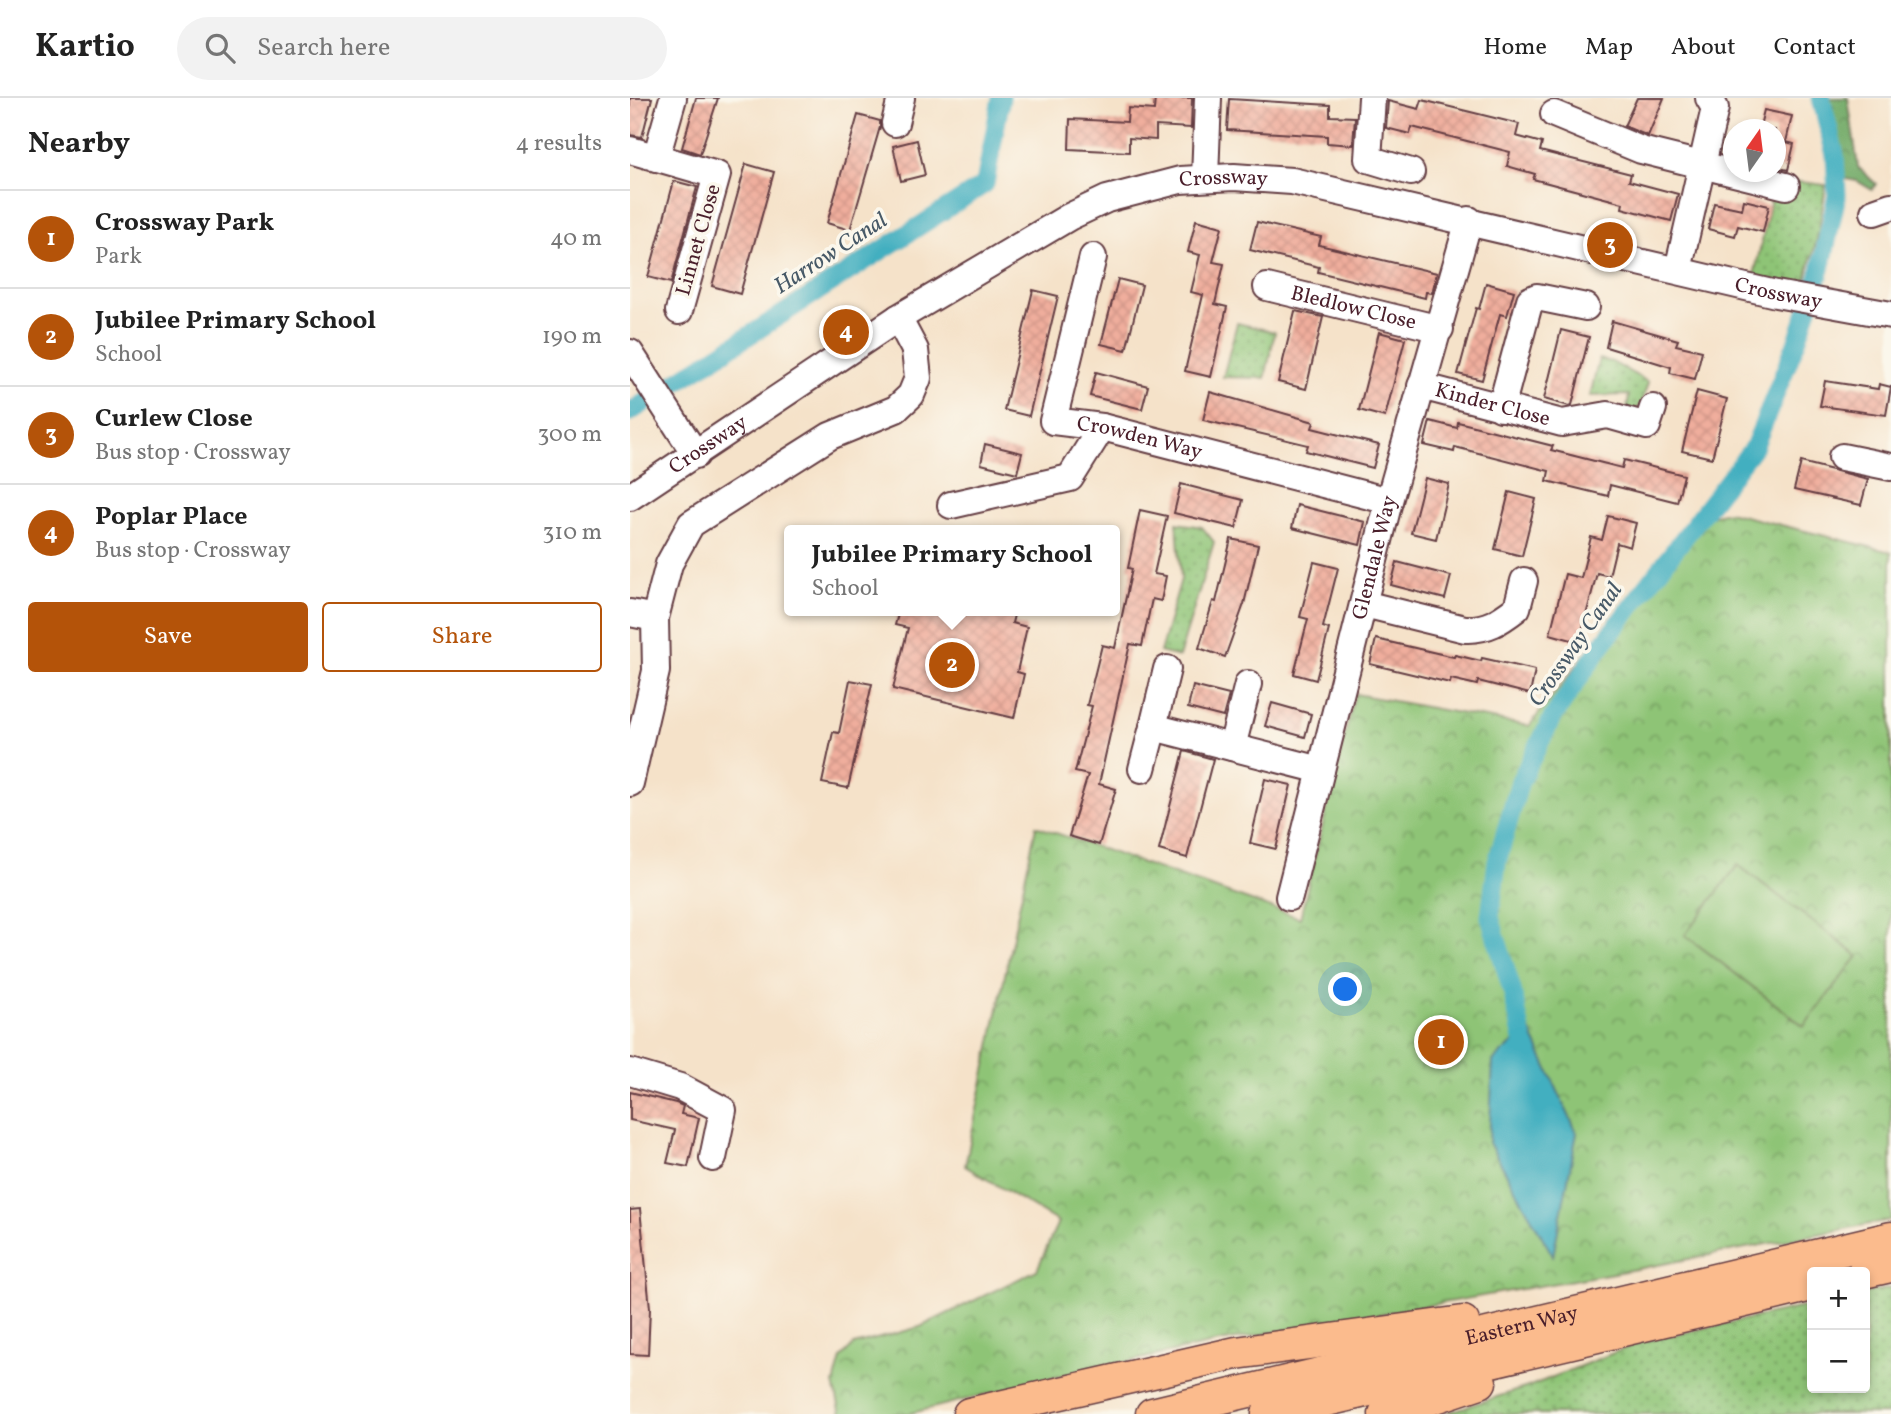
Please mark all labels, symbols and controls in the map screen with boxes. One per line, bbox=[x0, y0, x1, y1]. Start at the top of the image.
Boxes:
search box bbox=[177, 17, 667, 80]
text: Kartio bbox=[35, 25, 135, 71]
icon: search bbox=[201, 29, 239, 67]
text: Search here bbox=[257, 30, 390, 66]
text: Home bbox=[1483, 31, 1547, 65]
text: Map bbox=[1585, 31, 1633, 65]
text: About bbox=[1671, 31, 1736, 65]
text: Contact bbox=[1774, 31, 1856, 65]
north arrow bbox=[1723, 119, 1786, 182]
text: Nearby bbox=[28, 123, 130, 165]
text: 4 results bbox=[516, 128, 602, 160]
street label: Crossway bbox=[1178, 162, 1269, 195]
street label: Linnet Close bbox=[669, 181, 729, 299]
text: Crossway Park bbox=[95, 205, 274, 241]
water label: Harrow Canal bbox=[768, 205, 894, 303]
pin: 3 bbox=[1587, 219, 1633, 271]
text: 1 bbox=[46, 223, 56, 255]
text: 40 m bbox=[550, 223, 602, 255]
text: Park bbox=[95, 241, 142, 273]
street label: Crossway bbox=[1732, 270, 1825, 317]
street label: Bledlow Close bbox=[1288, 279, 1419, 337]
text: Jubilee Primary School bbox=[95, 303, 376, 339]
pin: 4 bbox=[823, 306, 869, 358]
text: 2 bbox=[45, 321, 57, 353]
text: 190 m bbox=[542, 321, 602, 353]
text: School bbox=[95, 339, 162, 371]
street label: Kinder Close bbox=[1432, 376, 1553, 434]
text: Curlew Close bbox=[95, 401, 253, 437]
street label: Crossway bbox=[663, 408, 754, 481]
street label: Crowden Way bbox=[1075, 410, 1206, 467]
text: 3 bbox=[45, 419, 57, 451]
text: 300 m bbox=[538, 419, 602, 451]
text: Bus stop · Crossway bbox=[95, 437, 291, 469]
street label: Glendale Way bbox=[1345, 492, 1404, 623]
text: Poplar Place bbox=[95, 499, 248, 535]
text: 4 bbox=[44, 517, 58, 549]
text: 310 m bbox=[542, 517, 602, 549]
popup bbox=[784, 525, 1120, 616]
text: Bus stop · Crossway bbox=[95, 535, 291, 567]
text: Jubilee Primary School bbox=[811, 537, 1093, 573]
text: School bbox=[811, 573, 879, 605]
water label: Crossway Canal bbox=[1521, 576, 1631, 714]
button: Save bbox=[28, 602, 308, 672]
button: Share bbox=[322, 602, 602, 672]
pin: 2 bbox=[929, 639, 975, 691]
your location bbox=[1328, 972, 1362, 1006]
pin: 1 bbox=[1418, 1016, 1464, 1068]
map controls bbox=[1807, 1267, 1870, 1393]
button: + bbox=[1807, 1267, 1870, 1330]
street label: Eastern Way bbox=[1462, 1298, 1582, 1353]
button: − bbox=[1807, 1330, 1870, 1393]

